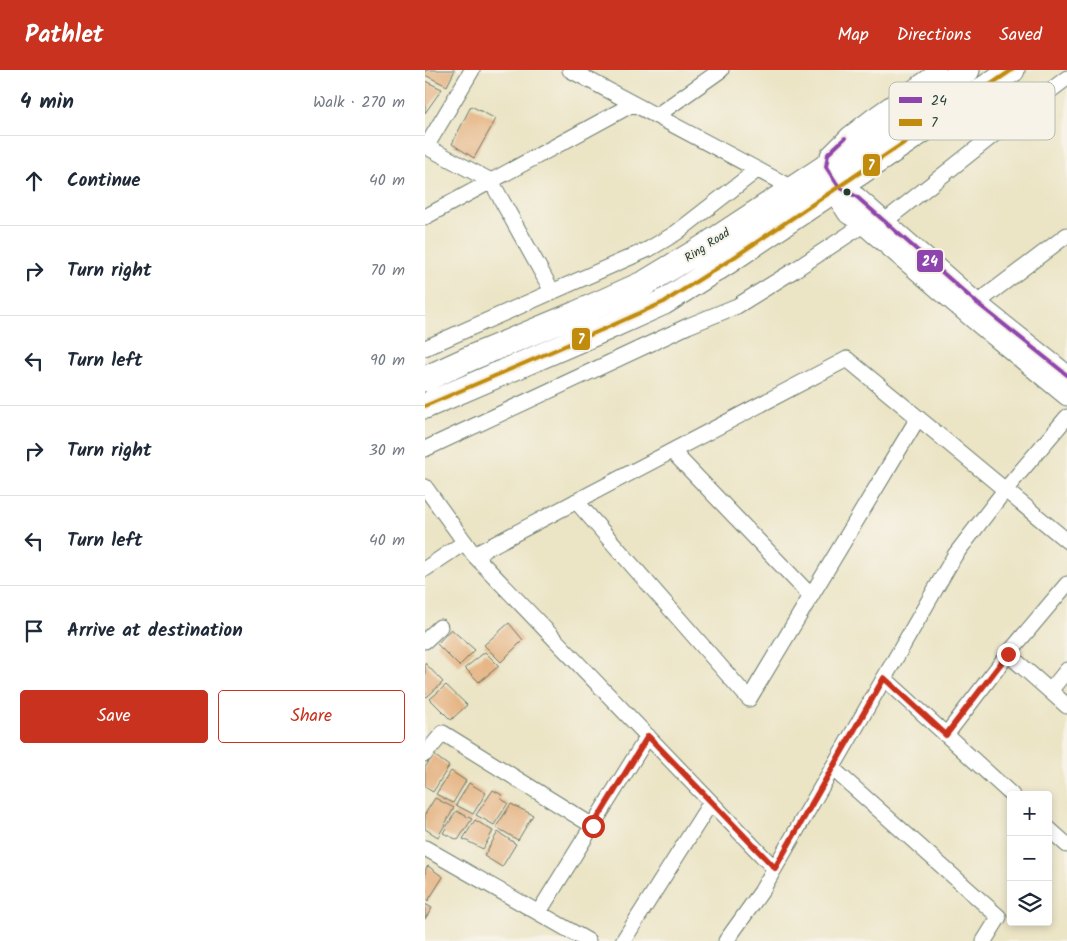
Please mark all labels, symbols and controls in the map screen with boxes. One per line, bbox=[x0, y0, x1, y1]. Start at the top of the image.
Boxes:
text: Pathlet bbox=[25, 16, 104, 55]
text: Map bbox=[837, 21, 869, 50]
text: Directions bbox=[897, 21, 971, 50]
text: Saved bbox=[999, 21, 1042, 50]
legend bbox=[889, 82, 1055, 140]
text: 4 min bbox=[20, 86, 74, 119]
text: Walk · 270 m bbox=[313, 90, 405, 115]
text: 24 bbox=[931, 90, 947, 112]
text: 7 bbox=[931, 112, 938, 134]
line badge: 7 bbox=[862, 153, 881, 177]
text: 7 bbox=[868, 155, 875, 177]
text: Continue bbox=[67, 166, 140, 196]
icon: ahead bbox=[20, 167, 48, 195]
text: 40 m bbox=[369, 168, 405, 193]
unlabelled marker bbox=[842, 187, 852, 197]
street label: Ring Road bbox=[681, 223, 735, 267]
line badge: 24 bbox=[916, 249, 944, 273]
text: 24 bbox=[922, 251, 938, 273]
text: Turn right bbox=[67, 256, 152, 286]
icon: right bbox=[20, 257, 48, 285]
text: 70 m bbox=[370, 258, 405, 283]
line badge: 7 bbox=[571, 327, 591, 351]
text: 7 bbox=[578, 329, 585, 351]
text: Turn left bbox=[67, 346, 142, 376]
icon: left bbox=[20, 347, 48, 375]
text: 90 m bbox=[370, 348, 405, 373]
text: Turn right bbox=[67, 436, 152, 466]
icon: right bbox=[20, 437, 48, 465]
text: 30 m bbox=[369, 438, 405, 463]
text: Turn left bbox=[67, 526, 142, 556]
icon: left bbox=[20, 527, 48, 555]
text: 40 m bbox=[369, 528, 405, 553]
text: Arrive at destination bbox=[67, 616, 243, 646]
icon: arrive bbox=[20, 617, 48, 645]
route end bbox=[997, 643, 1020, 666]
button: Save bbox=[20, 690, 208, 743]
button: Share bbox=[218, 690, 405, 743]
map controls bbox=[1007, 791, 1052, 926]
button: + bbox=[1007, 791, 1052, 836]
route start bbox=[582, 815, 605, 838]
button: − bbox=[1007, 836, 1052, 881]
button: layers bbox=[1007, 881, 1052, 926]

